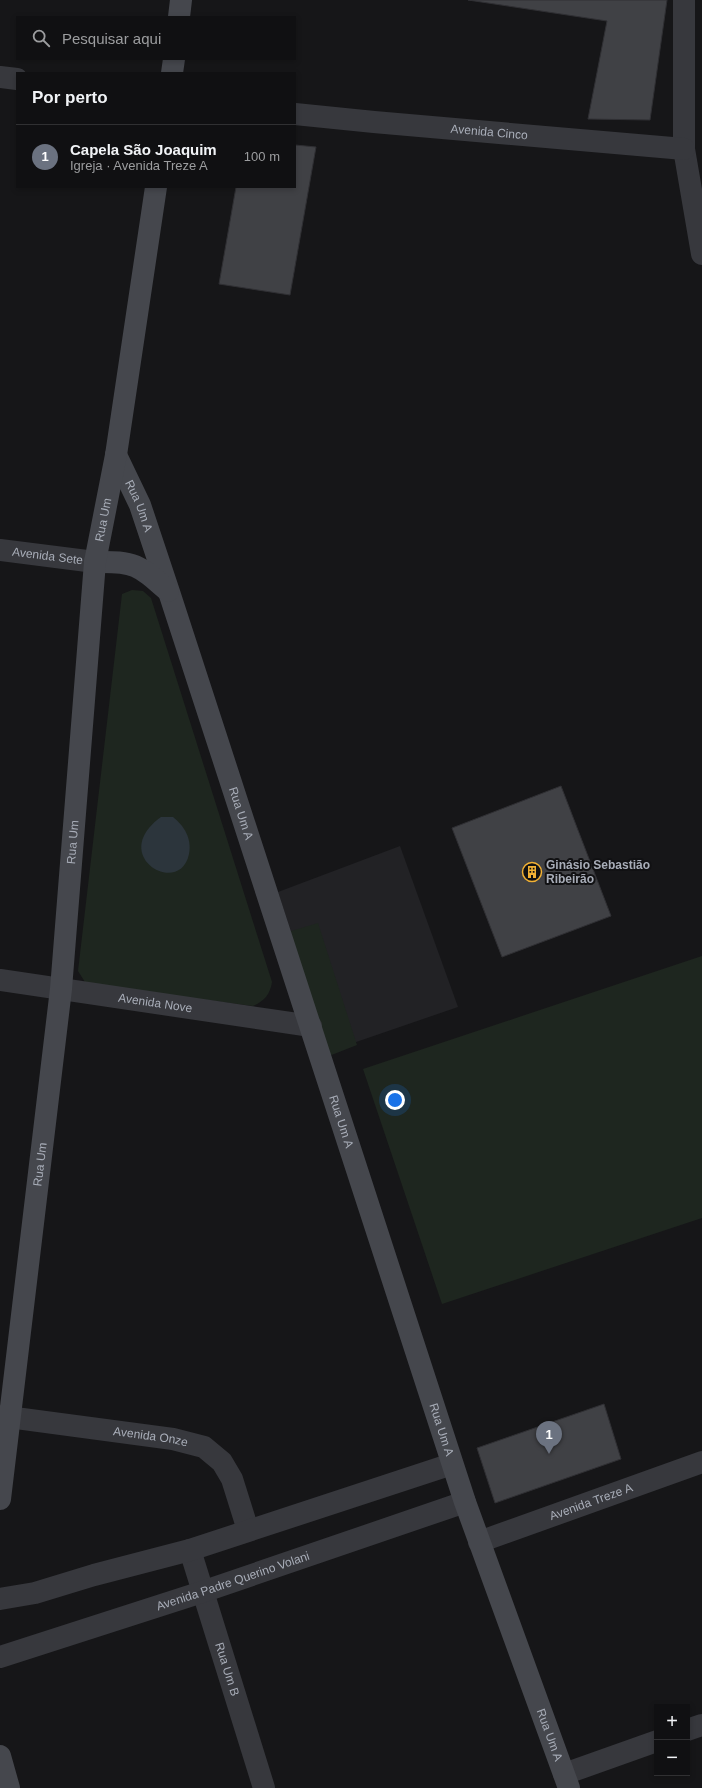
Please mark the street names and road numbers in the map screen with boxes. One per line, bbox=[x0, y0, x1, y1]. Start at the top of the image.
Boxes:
street label: Avenida Cinco bbox=[450, 122, 529, 142]
street label: Rua Um A bbox=[122, 478, 155, 534]
street label: Rua Um bbox=[92, 497, 114, 543]
street label: Avenida Sete bbox=[11, 545, 84, 567]
street label: Rua Um A bbox=[226, 785, 256, 842]
street label: Rua Um bbox=[64, 820, 81, 865]
street label: Avenida Nove bbox=[117, 991, 194, 1015]
street label: Rua Um A bbox=[326, 1093, 356, 1150]
street label: Rua Um bbox=[30, 1142, 50, 1187]
street label: Rua Um A bbox=[426, 1401, 457, 1458]
street label: Avenida Onze bbox=[112, 1424, 190, 1450]
street label: Avenida Treze A bbox=[548, 1480, 634, 1523]
street label: Avenida Padre Querino Volani bbox=[155, 1549, 311, 1613]
street label: Rua Um B bbox=[212, 1641, 242, 1698]
street label: Rua Um A bbox=[534, 1707, 566, 1763]

